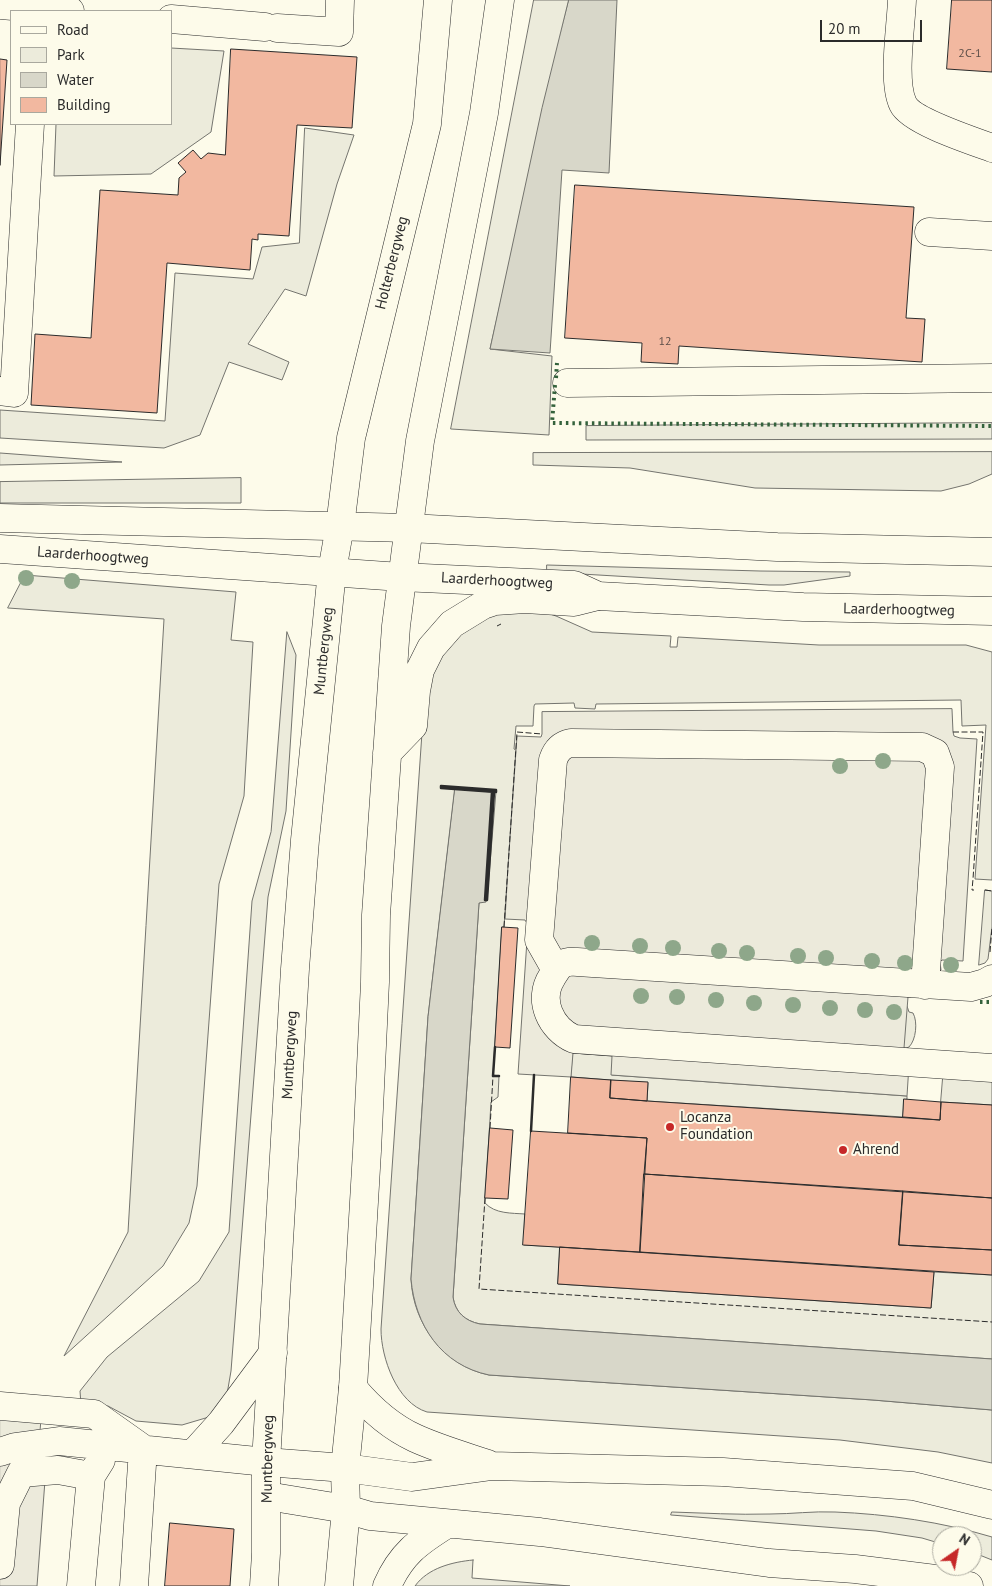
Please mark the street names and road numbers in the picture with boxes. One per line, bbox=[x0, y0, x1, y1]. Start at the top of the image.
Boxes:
street label: Holterbergweg bbox=[372, 215, 412, 311]
street label: Laarderhoogtweg bbox=[36, 543, 150, 569]
street label: Laarderhoogtweg bbox=[441, 569, 553, 593]
street label: Laarderhoogtweg bbox=[843, 600, 955, 620]
street label: Muntbergweg bbox=[310, 606, 338, 696]
street label: Muntbergweg bbox=[279, 1010, 301, 1100]
street label: Muntbergweg bbox=[258, 1415, 278, 1503]

